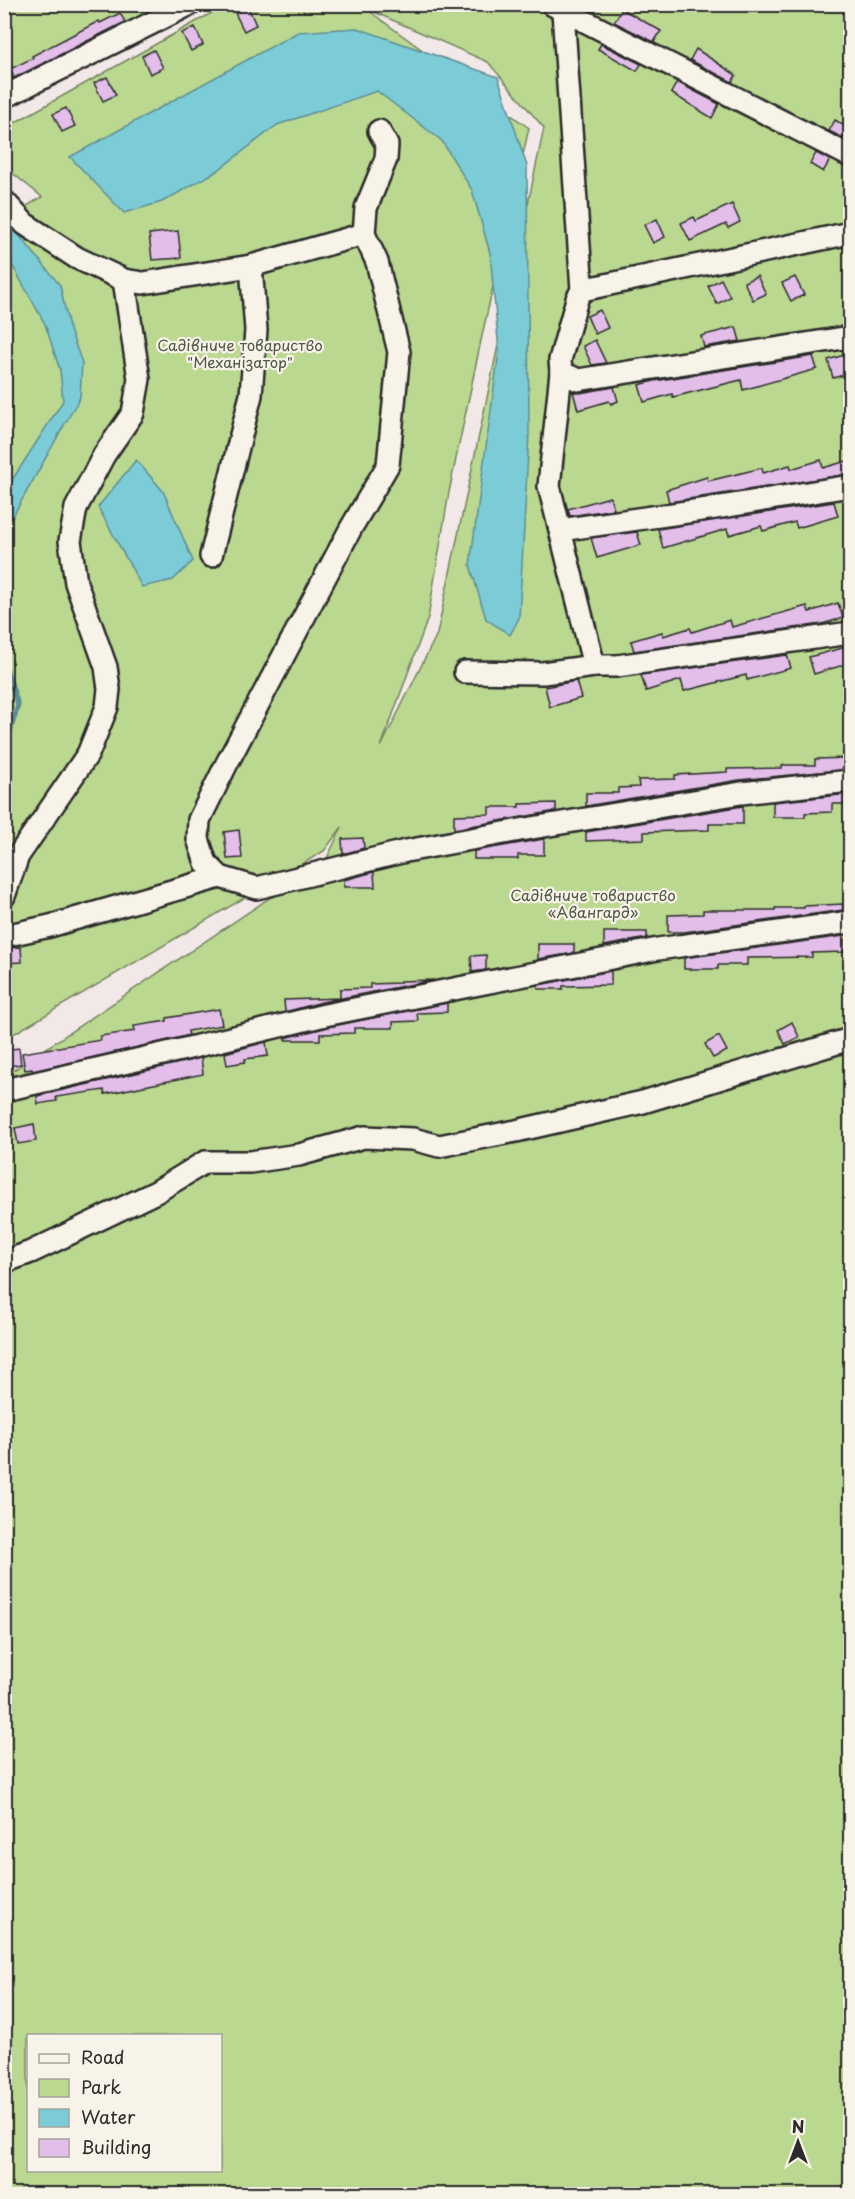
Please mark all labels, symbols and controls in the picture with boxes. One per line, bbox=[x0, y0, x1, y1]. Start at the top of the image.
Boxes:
park label: Садівниче товариство "Механізатор" bbox=[157, 333, 323, 373]
park label: Садівниче товариство «Авангард» bbox=[510, 883, 676, 923]
legend bbox=[27, 2034, 222, 2172]
text: Road bbox=[81, 2043, 125, 2070]
text: Park bbox=[81, 2073, 121, 2100]
text: Water bbox=[81, 2103, 136, 2130]
north arrow bbox=[768, 2112, 828, 2172]
text: N bbox=[792, 2114, 804, 2138]
text: Building bbox=[81, 2133, 151, 2160]

